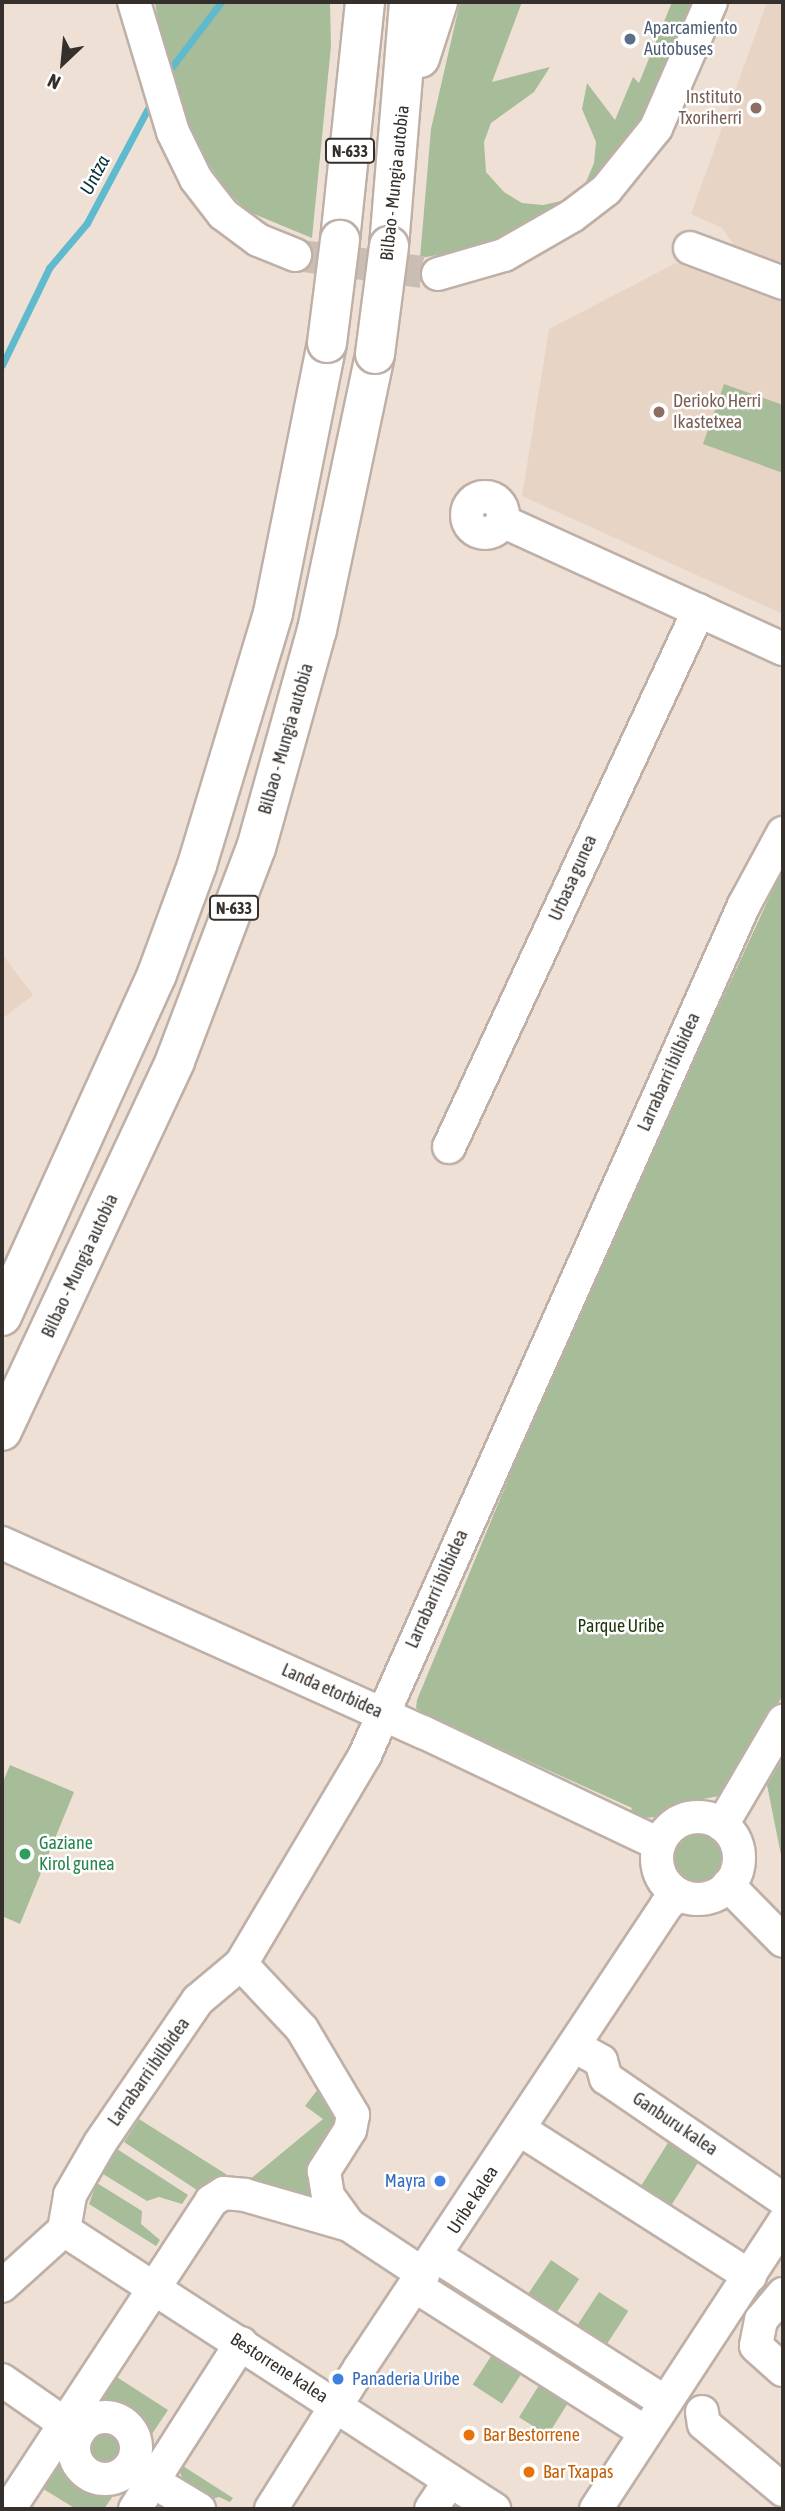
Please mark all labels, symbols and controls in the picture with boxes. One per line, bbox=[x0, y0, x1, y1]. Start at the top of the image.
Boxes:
place label: Aparcamiento Autobuses bbox=[644, 18, 738, 60]
north arrow bbox=[28, 28, 98, 98]
marker: Aparcamiento Autobuses bbox=[622, 31, 638, 47]
text: N bbox=[44, 70, 64, 94]
place label: Instituto Txoriherri bbox=[679, 87, 742, 130]
marker: Instituto Txoriherri bbox=[748, 100, 764, 116]
street label: Bilbao - Mungia autobia bbox=[376, 104, 414, 262]
road number: N-633 bbox=[324, 139, 376, 164]
water label: Untza bbox=[75, 151, 115, 199]
place label: Derioko Herri Ikastetxea bbox=[673, 391, 761, 434]
marker: Derioko Herri Ikastetxea bbox=[651, 404, 667, 420]
street label: Bilbao - Mungia autobia bbox=[254, 661, 318, 817]
street label: Urbasa gunea bbox=[544, 832, 602, 924]
road number: N-633 bbox=[208, 896, 260, 920]
street label: Larrabarri ibilbidea bbox=[633, 1009, 705, 1135]
street label: Bilbao - Mungia autobia bbox=[37, 1191, 123, 1341]
street label: Larrabarri ibilbidea bbox=[401, 1526, 473, 1652]
park label: Parque Uribe bbox=[578, 1615, 664, 1637]
street label: Landa etorbidea bbox=[278, 1659, 386, 1723]
place label: Gaziane Kirol gunea bbox=[39, 1833, 115, 1876]
marker: Gaziane Kirol gunea bbox=[17, 1846, 33, 1862]
street label: Larrabarri ibilbidea bbox=[104, 2014, 194, 2130]
street label: Ganburu kalea bbox=[628, 2088, 722, 2160]
street label: Uribe kalea bbox=[443, 2162, 503, 2238]
place label: Mayra bbox=[385, 2170, 426, 2192]
marker: Mayra bbox=[432, 2173, 448, 2189]
street label: Bestorrene kalea bbox=[226, 2328, 332, 2408]
place label: Panaderia Uribe bbox=[352, 2368, 460, 2390]
marker: Panaderia Uribe bbox=[330, 2371, 346, 2387]
place label: Bar Bestorrene bbox=[483, 2424, 580, 2446]
marker: Bar Bestorrene bbox=[461, 2427, 477, 2443]
place label: Bar Txapas bbox=[543, 2461, 613, 2483]
marker: Bar Txapas bbox=[521, 2464, 537, 2480]

